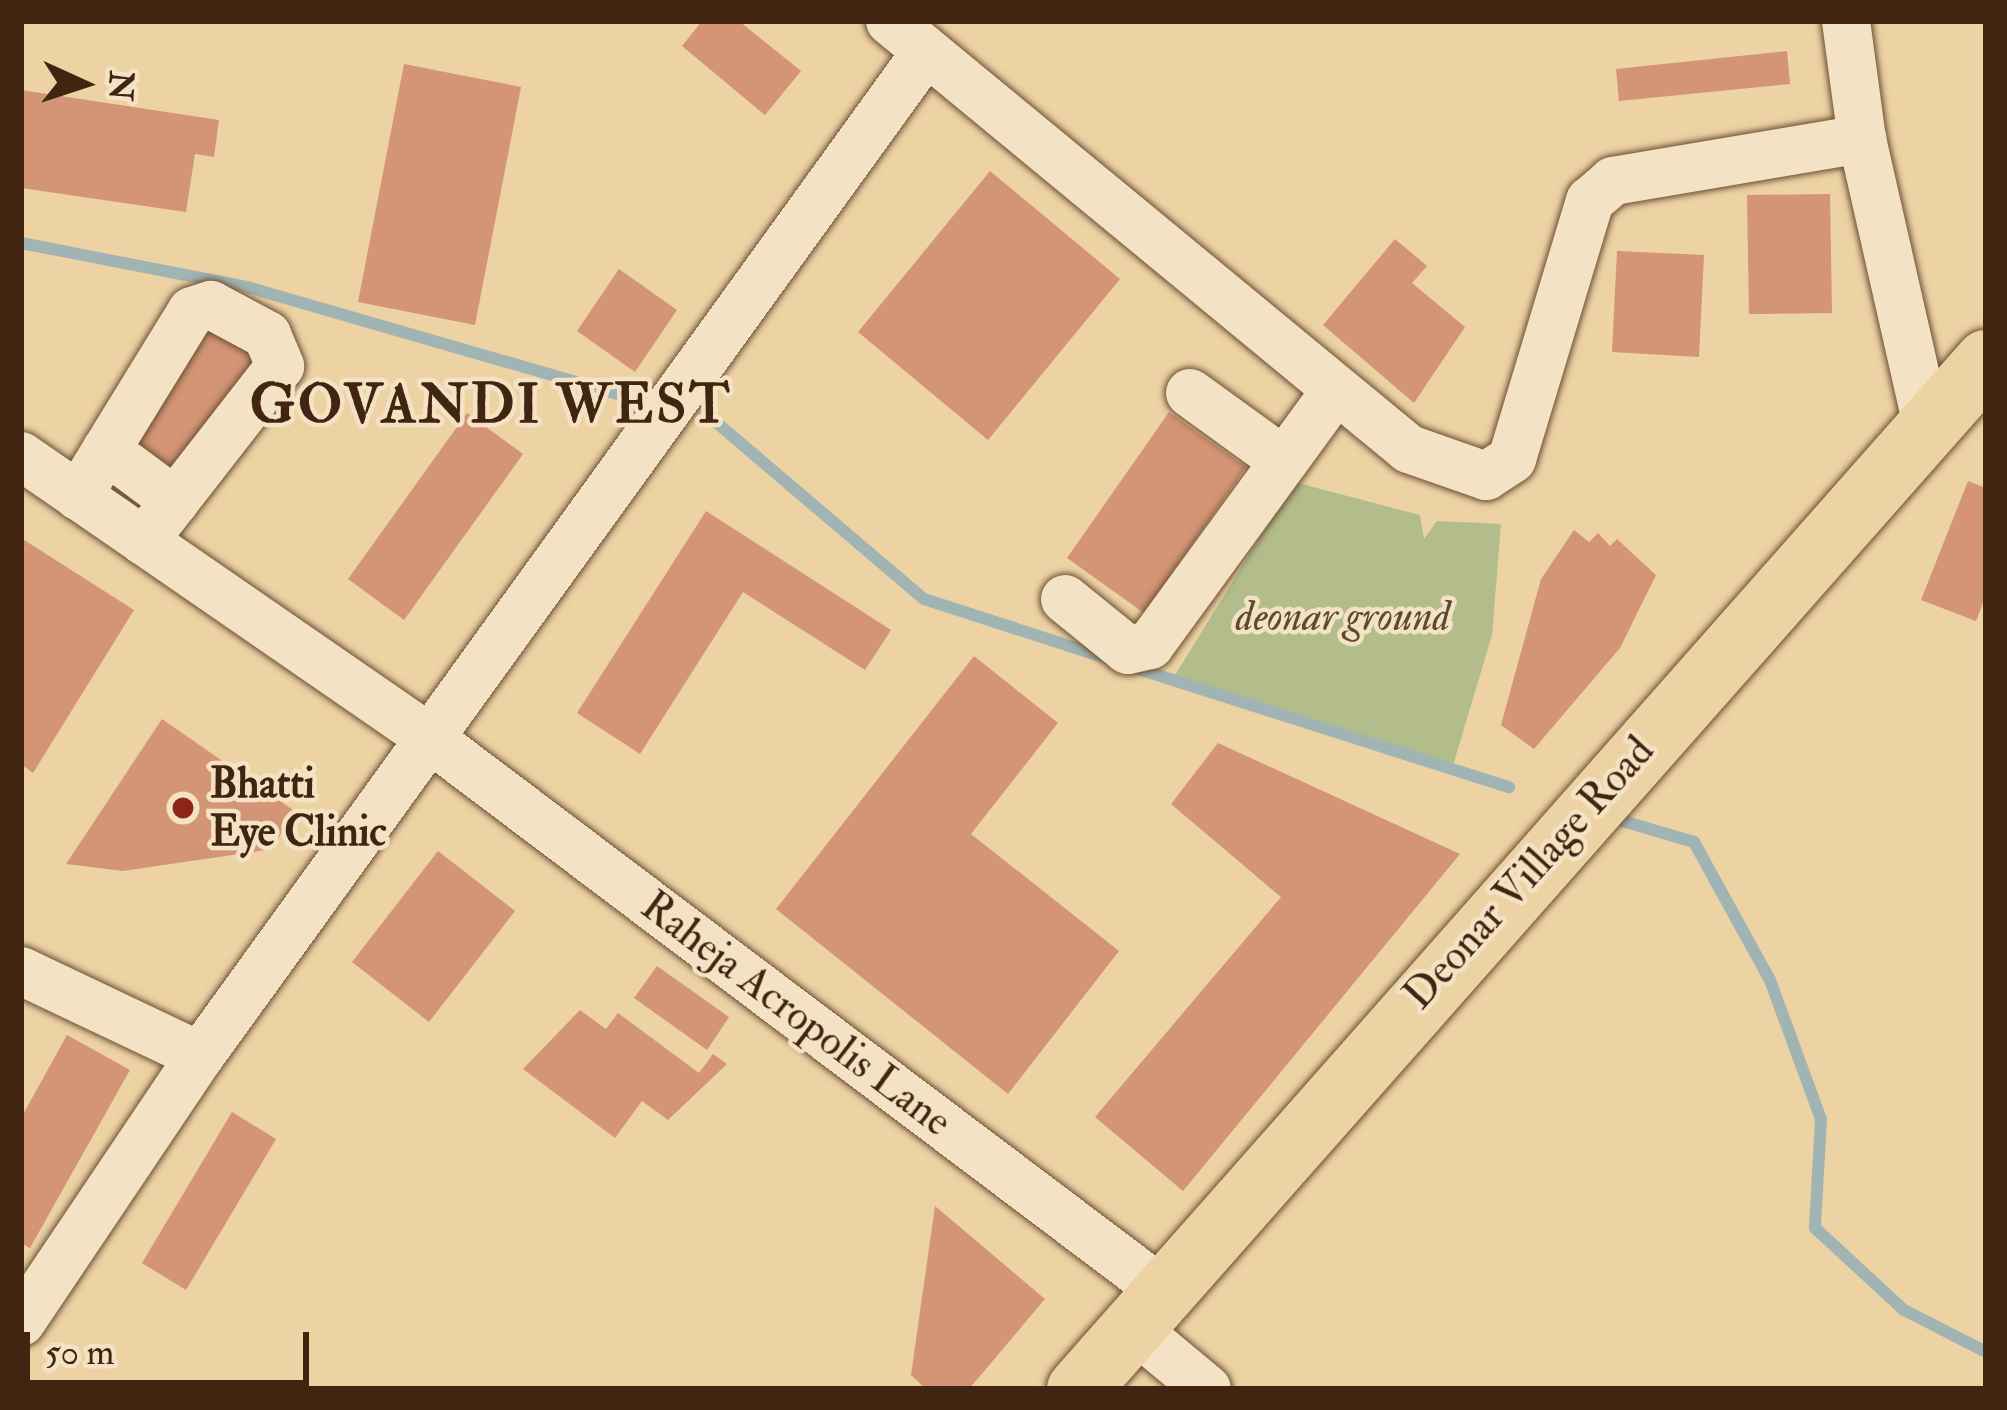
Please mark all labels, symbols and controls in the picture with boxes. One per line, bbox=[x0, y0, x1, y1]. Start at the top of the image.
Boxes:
north arrow bbox=[24, 24, 144, 144]
text: N bbox=[99, 70, 142, 102]
district label: GOVANDI WEST bbox=[250, 373, 732, 437]
park label: deonar ground bbox=[1236, 592, 1450, 642]
street label: Deonar Village Road bbox=[1393, 726, 1665, 1020]
place label: Bhatti Eye Clinic bbox=[210, 759, 386, 858]
marker: Bhatti Eye Clinic bbox=[167, 792, 199, 824]
street label: Raheja Acropolis Lane bbox=[631, 881, 961, 1147]
scale bar bbox=[30, 1308, 315, 1382]
text: 50 m bbox=[45, 1330, 114, 1375]

